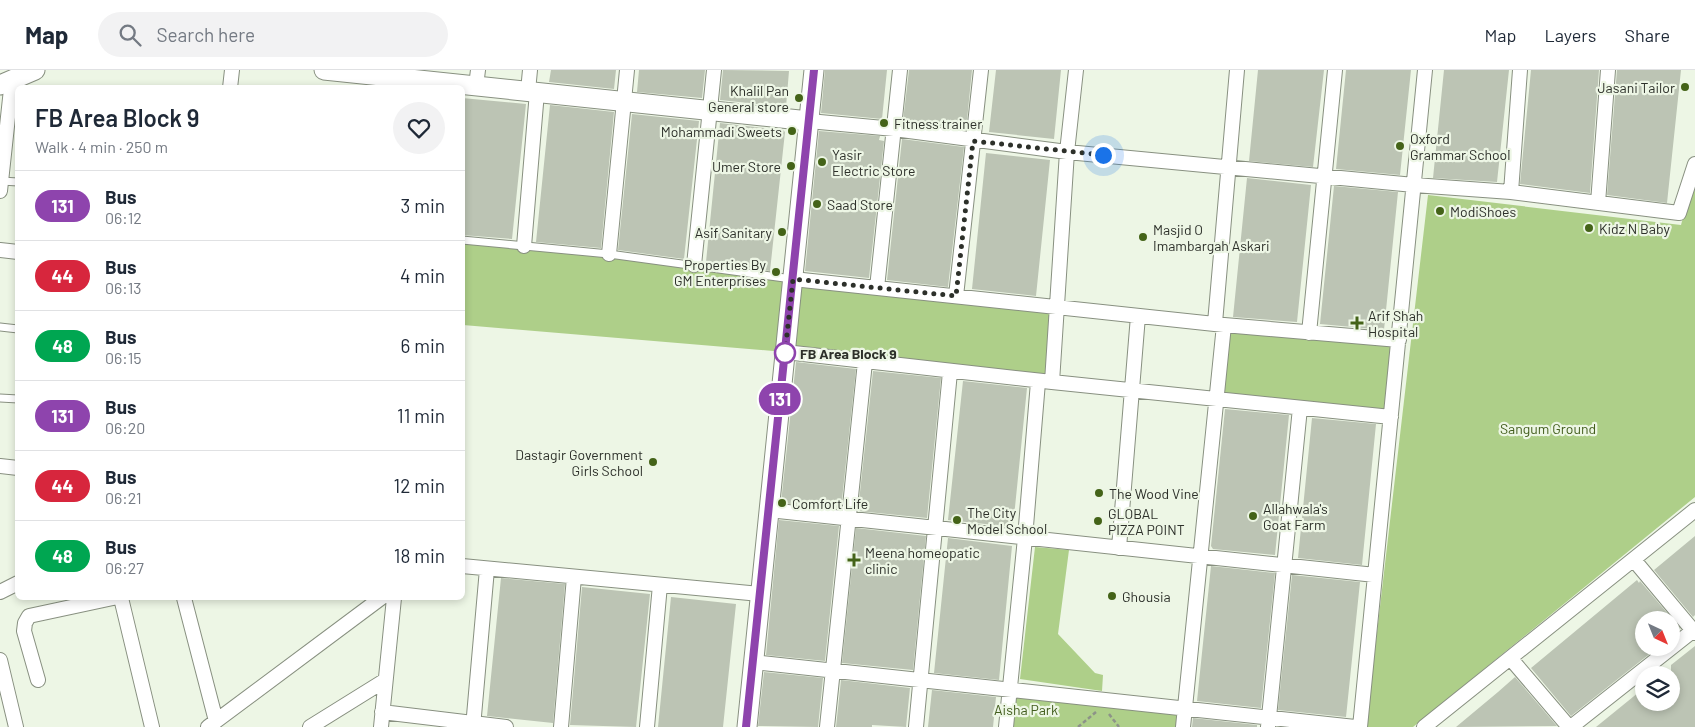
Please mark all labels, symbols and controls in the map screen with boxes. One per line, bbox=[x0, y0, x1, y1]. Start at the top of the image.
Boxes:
search box bbox=[98, 12, 448, 57]
text: Map bbox=[25, 20, 68, 49]
icon: search bbox=[116, 21, 144, 49]
text: Search here bbox=[156, 23, 255, 46]
text: Map bbox=[1484, 24, 1516, 46]
text: Layers bbox=[1544, 24, 1597, 46]
text: Share bbox=[1625, 24, 1670, 46]
place label: Jasani Tailor bbox=[1598, 79, 1675, 96]
marker: Jasani Tailor bbox=[1679, 81, 1691, 93]
place label: Khalil Pan General store bbox=[708, 82, 789, 115]
marker: Khalil Pan General store bbox=[793, 92, 805, 104]
button: heart bbox=[393, 102, 445, 154]
text: FB Area Block 9 bbox=[35, 103, 200, 132]
place label: Fitness trainer bbox=[894, 115, 982, 132]
marker: Fitness trainer bbox=[878, 117, 890, 129]
place label: Mohammadi Sweets bbox=[661, 123, 782, 140]
marker: Mohammadi Sweets bbox=[786, 125, 798, 137]
place label: Oxford Grammar School bbox=[1410, 130, 1510, 163]
text: Walk · 4 min · 250 m bbox=[35, 137, 168, 156]
marker: Oxford Grammar School bbox=[1394, 140, 1406, 152]
your location bbox=[1091, 143, 1116, 168]
place label: Yasir Electric Store bbox=[832, 146, 915, 179]
marker: Yasir Electric Store bbox=[816, 156, 828, 168]
place label: Umer Store bbox=[712, 158, 781, 175]
marker: Umer Store bbox=[785, 160, 797, 172]
text: Bus bbox=[105, 185, 137, 208]
text: 3 min bbox=[401, 194, 445, 217]
text: 131 bbox=[51, 195, 74, 217]
place label: Saad Store bbox=[827, 196, 893, 213]
marker: Saad Store bbox=[811, 198, 823, 210]
place label: ModiShoes bbox=[1450, 203, 1516, 220]
marker: ModiShoes bbox=[1434, 205, 1446, 217]
text: 06:12 bbox=[105, 208, 142, 227]
place label: Kidz N Baby bbox=[1599, 220, 1670, 237]
place label: Masjid O Imambargah Askari bbox=[1153, 221, 1270, 254]
marker: Kidz N Baby bbox=[1583, 222, 1595, 234]
place label: Asif Sanitary bbox=[695, 224, 773, 241]
marker: Asif Sanitary bbox=[776, 226, 788, 238]
marker: Masjid O Imambargah Askari bbox=[1137, 231, 1149, 243]
text: Bus bbox=[105, 255, 137, 278]
place label: Properties By GM Enterprises bbox=[674, 256, 767, 289]
text: 4 min bbox=[400, 264, 445, 287]
text: 44 bbox=[52, 265, 73, 287]
marker: Properties By GM Enterprises bbox=[770, 266, 782, 278]
text: 06:13 bbox=[105, 278, 142, 297]
place label: Arif Shah Hospital bbox=[1368, 307, 1423, 340]
marker: Arif Shah Hospital bbox=[1350, 316, 1364, 330]
text: Bus bbox=[105, 325, 137, 348]
text: 6 min bbox=[401, 334, 445, 357]
text: 48 bbox=[52, 335, 73, 357]
marker: FB Area Block 9 bbox=[774, 342, 796, 364]
place label: FB Area Block 9 bbox=[800, 345, 897, 362]
text: 06:15 bbox=[105, 348, 142, 367]
line badge: 131 bbox=[751, 383, 809, 415]
text: 131 bbox=[769, 388, 791, 410]
text: Bus bbox=[105, 395, 137, 418]
text: 11 min bbox=[397, 404, 445, 427]
text: 131 bbox=[51, 405, 74, 427]
text: 06:20 bbox=[105, 418, 145, 437]
park label: Sangum Ground bbox=[1500, 420, 1596, 437]
place label: Dastagir Government Girls School bbox=[515, 446, 643, 479]
marker: Dastagir Government Girls School bbox=[647, 456, 659, 468]
text: Bus bbox=[105, 465, 137, 488]
text: 12 min bbox=[394, 474, 445, 497]
text: 44 bbox=[52, 475, 73, 497]
place label: The Wood Vine bbox=[1109, 485, 1199, 502]
marker: The Wood Vine bbox=[1093, 487, 1105, 499]
text: 06:21 bbox=[105, 488, 142, 507]
place label: Comfort Life bbox=[792, 495, 868, 512]
marker: Comfort Life bbox=[776, 497, 788, 509]
place label: Allahwala's Goat Farm bbox=[1263, 500, 1328, 533]
place label: The City Model School bbox=[967, 504, 1047, 537]
place label: GLOBAL PIZZA POINT bbox=[1108, 505, 1185, 538]
marker: Allahwala's Goat Farm bbox=[1247, 510, 1259, 522]
marker: The City Model School bbox=[951, 514, 963, 526]
marker: GLOBAL PIZZA POINT bbox=[1092, 515, 1104, 527]
text: Bus bbox=[105, 535, 137, 558]
text: 18 min bbox=[394, 544, 445, 567]
place label: Meena homeopatic clinic bbox=[865, 544, 980, 577]
text: 48 bbox=[52, 545, 73, 567]
marker: Meena homeopatic clinic bbox=[847, 553, 861, 567]
text: 06:27 bbox=[105, 558, 144, 577]
place label: Ghousia bbox=[1122, 588, 1171, 605]
marker: Ghousia bbox=[1106, 590, 1118, 602]
north arrow bbox=[1635, 611, 1680, 656]
map controls bbox=[1635, 611, 1680, 711]
button: layers bbox=[1635, 666, 1680, 711]
park label: Aisha Park bbox=[994, 701, 1058, 718]

